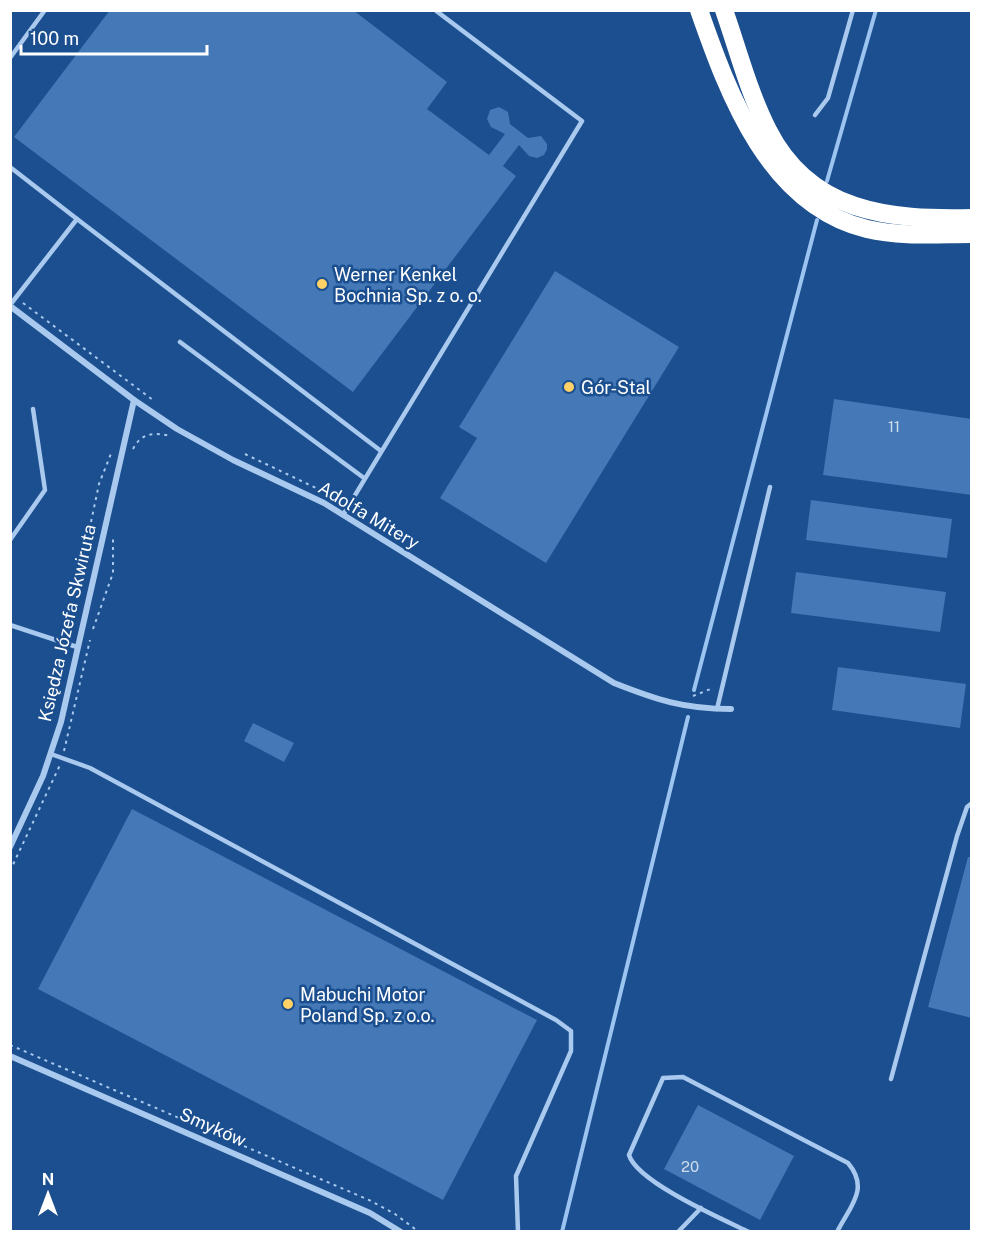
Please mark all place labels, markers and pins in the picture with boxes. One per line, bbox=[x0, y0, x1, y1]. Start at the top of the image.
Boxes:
place label: Werner Kenkel Bochnia Sp. z o. o. bbox=[334, 264, 482, 306]
marker: Werner Kenkel Bochnia Sp. z o. o. bbox=[315, 277, 329, 291]
place label: Gór-Stal bbox=[581, 377, 651, 398]
marker: Gór-Stal bbox=[562, 380, 576, 394]
place label: Mabuchi Motor Poland Sp. z o.o. bbox=[300, 984, 435, 1026]
marker: Mabuchi Motor Poland Sp. z o.o. bbox=[281, 997, 295, 1011]

